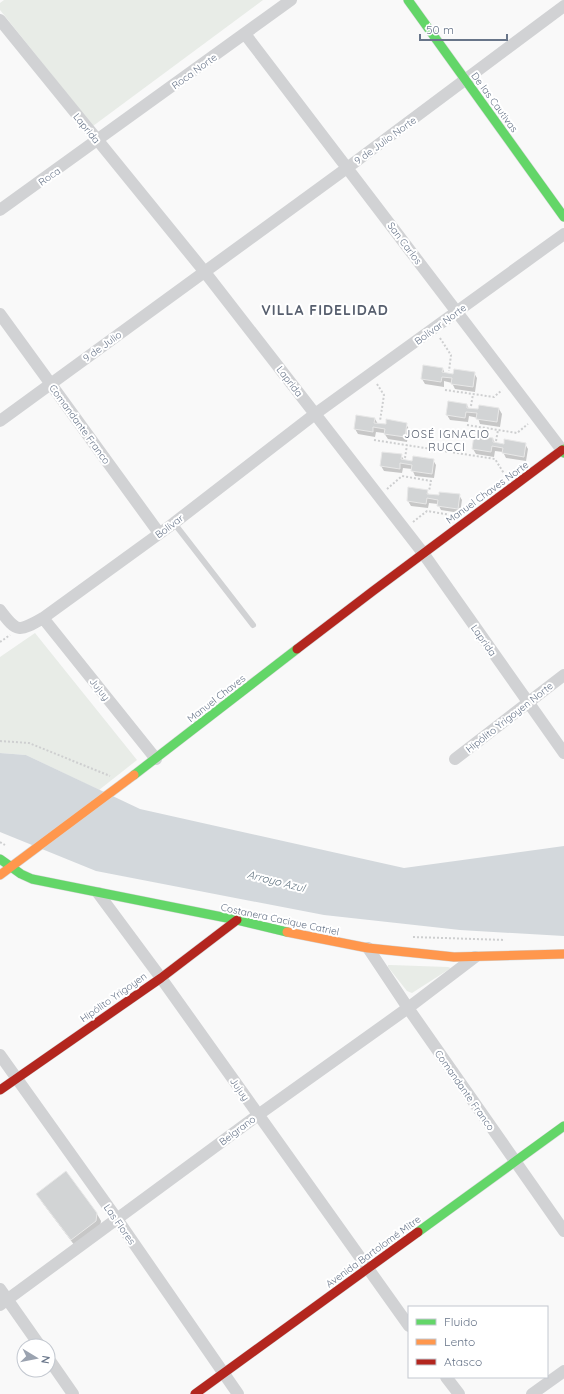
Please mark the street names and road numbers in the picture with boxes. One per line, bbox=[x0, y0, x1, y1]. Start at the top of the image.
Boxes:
street label: Roca Norte bbox=[169, 50, 220, 92]
street label: De las Cautivas bbox=[468, 70, 521, 135]
street label: Laprida bbox=[70, 110, 103, 146]
street label: 9 de Julio Norte bbox=[352, 113, 419, 167]
street label: Roca bbox=[36, 164, 63, 189]
street label: San Carlos bbox=[384, 220, 425, 267]
street label: Bolívar Norte bbox=[412, 301, 469, 348]
street label: 9 de Julio bbox=[80, 328, 124, 365]
street label: Laprida bbox=[274, 363, 306, 399]
street label: Comandante Franco bbox=[46, 382, 113, 467]
street label: Manuel Chaves Norte bbox=[443, 458, 531, 527]
street label: Bolívar bbox=[153, 511, 186, 541]
street label: Laprida bbox=[468, 622, 499, 659]
street label: Manuel Chaves bbox=[185, 671, 248, 725]
street label: Jujuy bbox=[87, 675, 113, 703]
street label: Hipólito Yrigoyen Norte bbox=[463, 679, 556, 756]
street label: Costanera Cacique Catriel bbox=[220, 901, 340, 938]
street label: Hipólito Yrigoyen bbox=[77, 970, 149, 1025]
street label: Comandante Franco bbox=[432, 1047, 497, 1133]
street label: Jujuy bbox=[227, 1075, 252, 1103]
street label: Belgrano bbox=[217, 1113, 258, 1148]
street label: Las Flores bbox=[101, 1201, 138, 1247]
street label: Avenida Bartolomé Mitre bbox=[323, 1212, 424, 1290]

